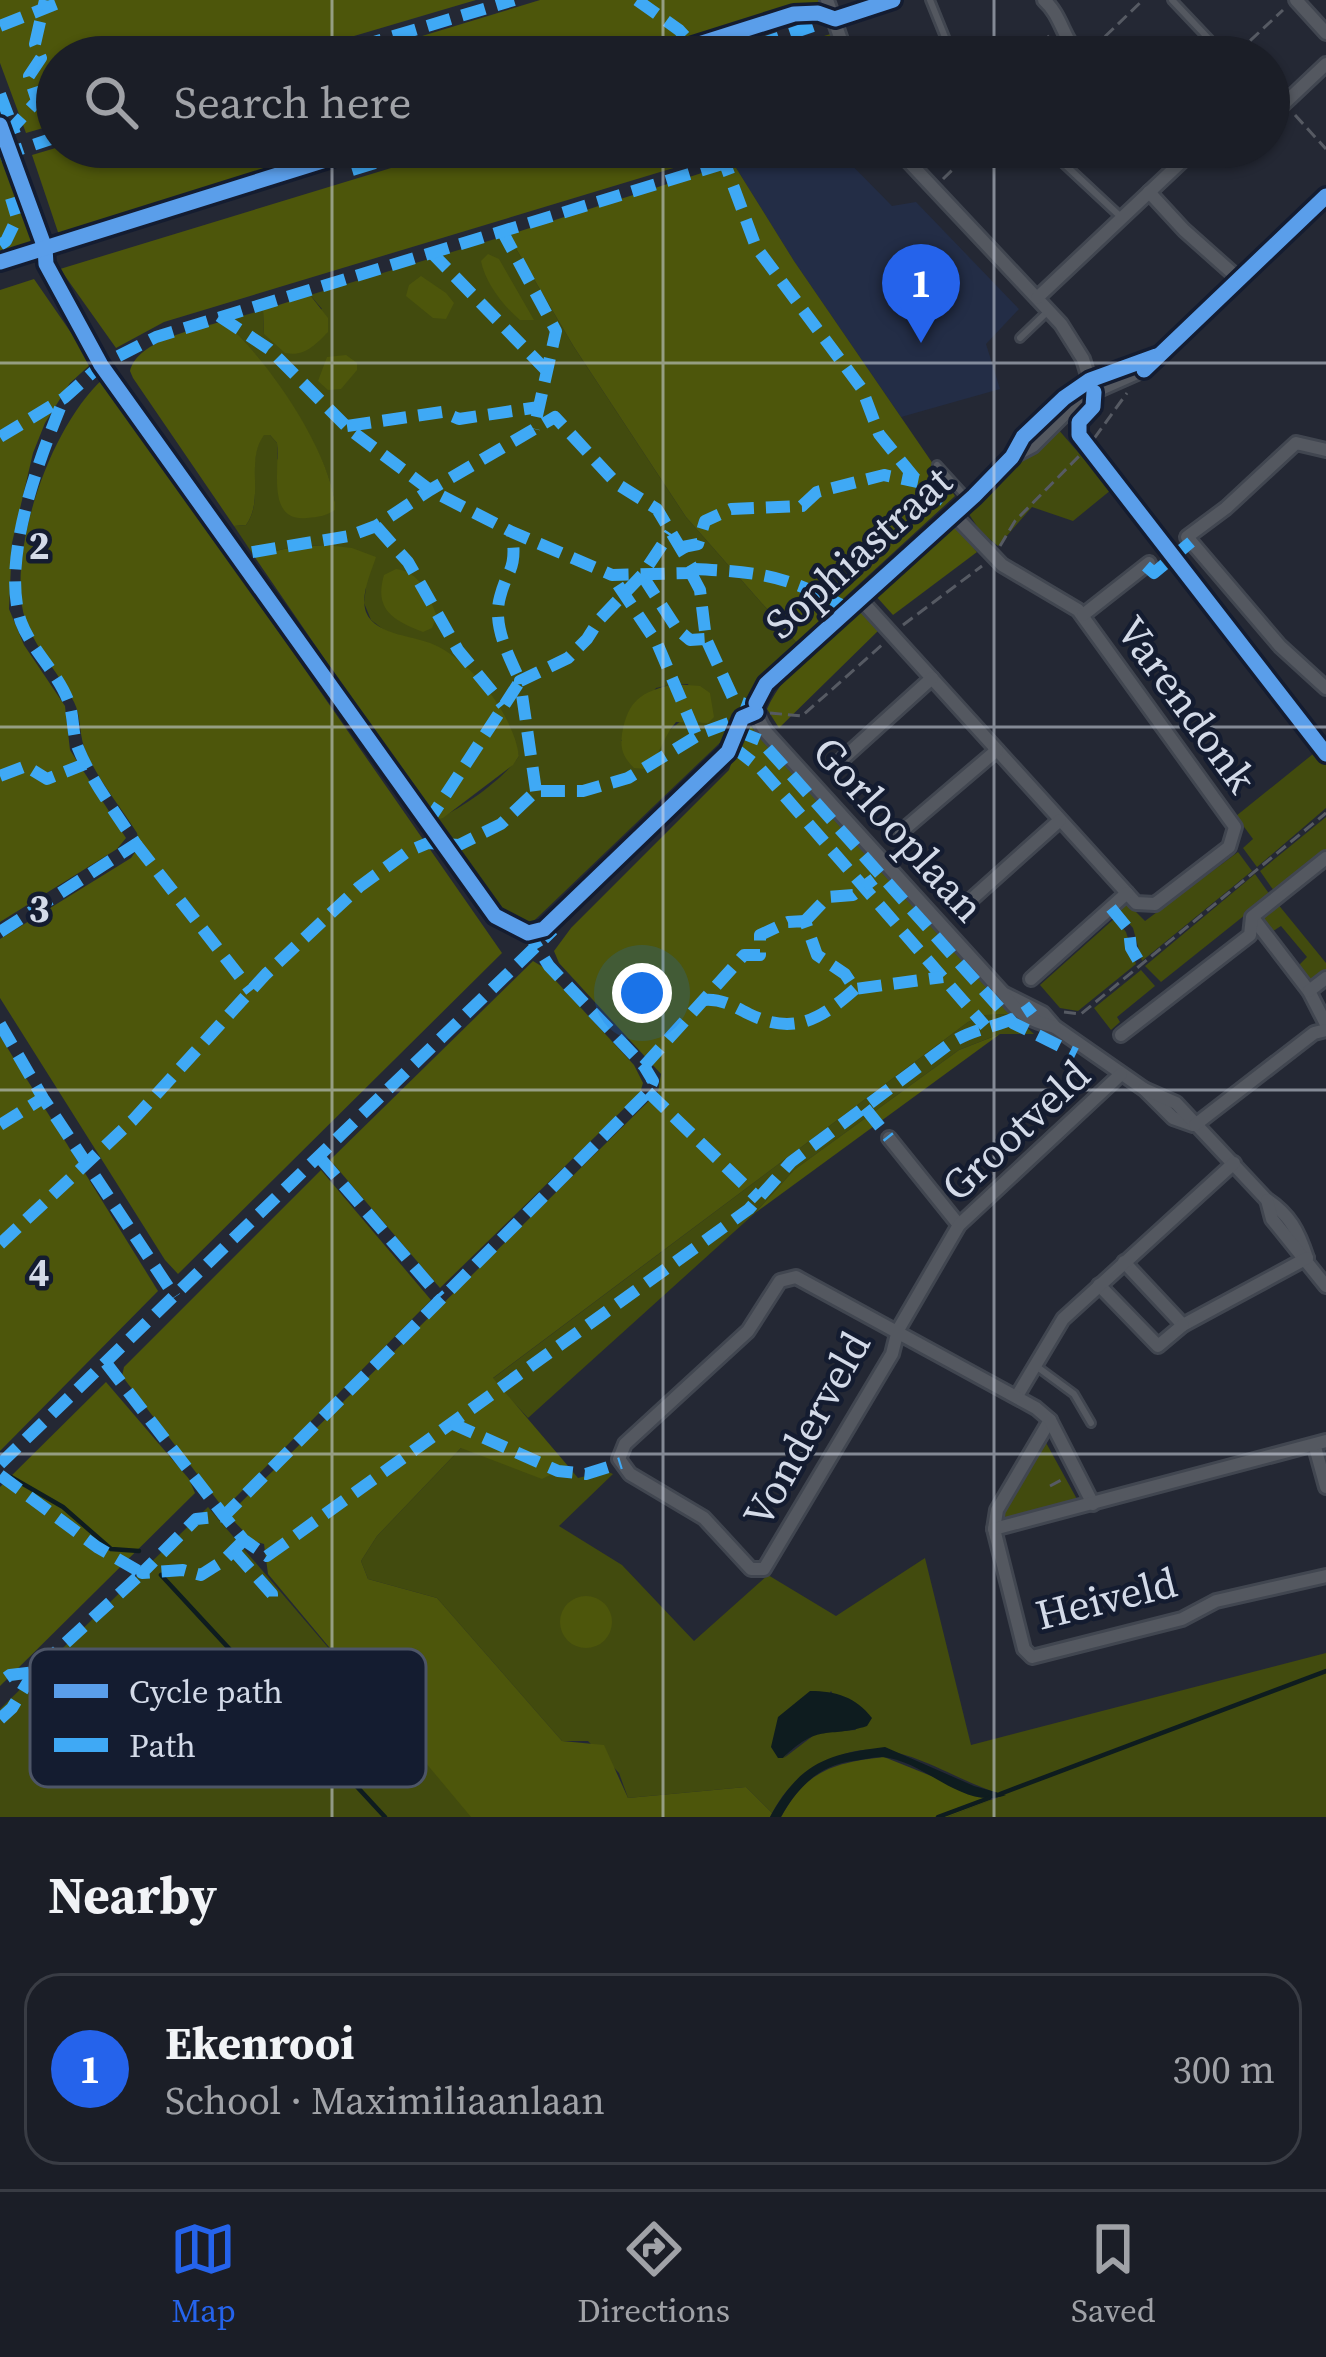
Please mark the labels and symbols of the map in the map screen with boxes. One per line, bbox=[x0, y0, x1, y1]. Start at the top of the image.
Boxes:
pin: 1 bbox=[882, 244, 960, 343]
street label: Sophiastraat bbox=[752, 452, 964, 651]
text: 2 bbox=[28, 519, 50, 572]
street label: Varendonk bbox=[1103, 604, 1271, 804]
street label: Gorlooplaan bbox=[800, 724, 998, 934]
text: 3 bbox=[28, 882, 50, 935]
your location bbox=[612, 963, 672, 1023]
street label: Grootveld bbox=[928, 1046, 1102, 1214]
text: 4 bbox=[28, 1246, 50, 1299]
street label: Vonderveld bbox=[729, 1321, 884, 1537]
street label: Heiveld bbox=[1029, 1552, 1183, 1643]
legend bbox=[30, 1649, 426, 1787]
text: Cycle path bbox=[129, 1669, 283, 1714]
text: Path bbox=[129, 1723, 196, 1768]

